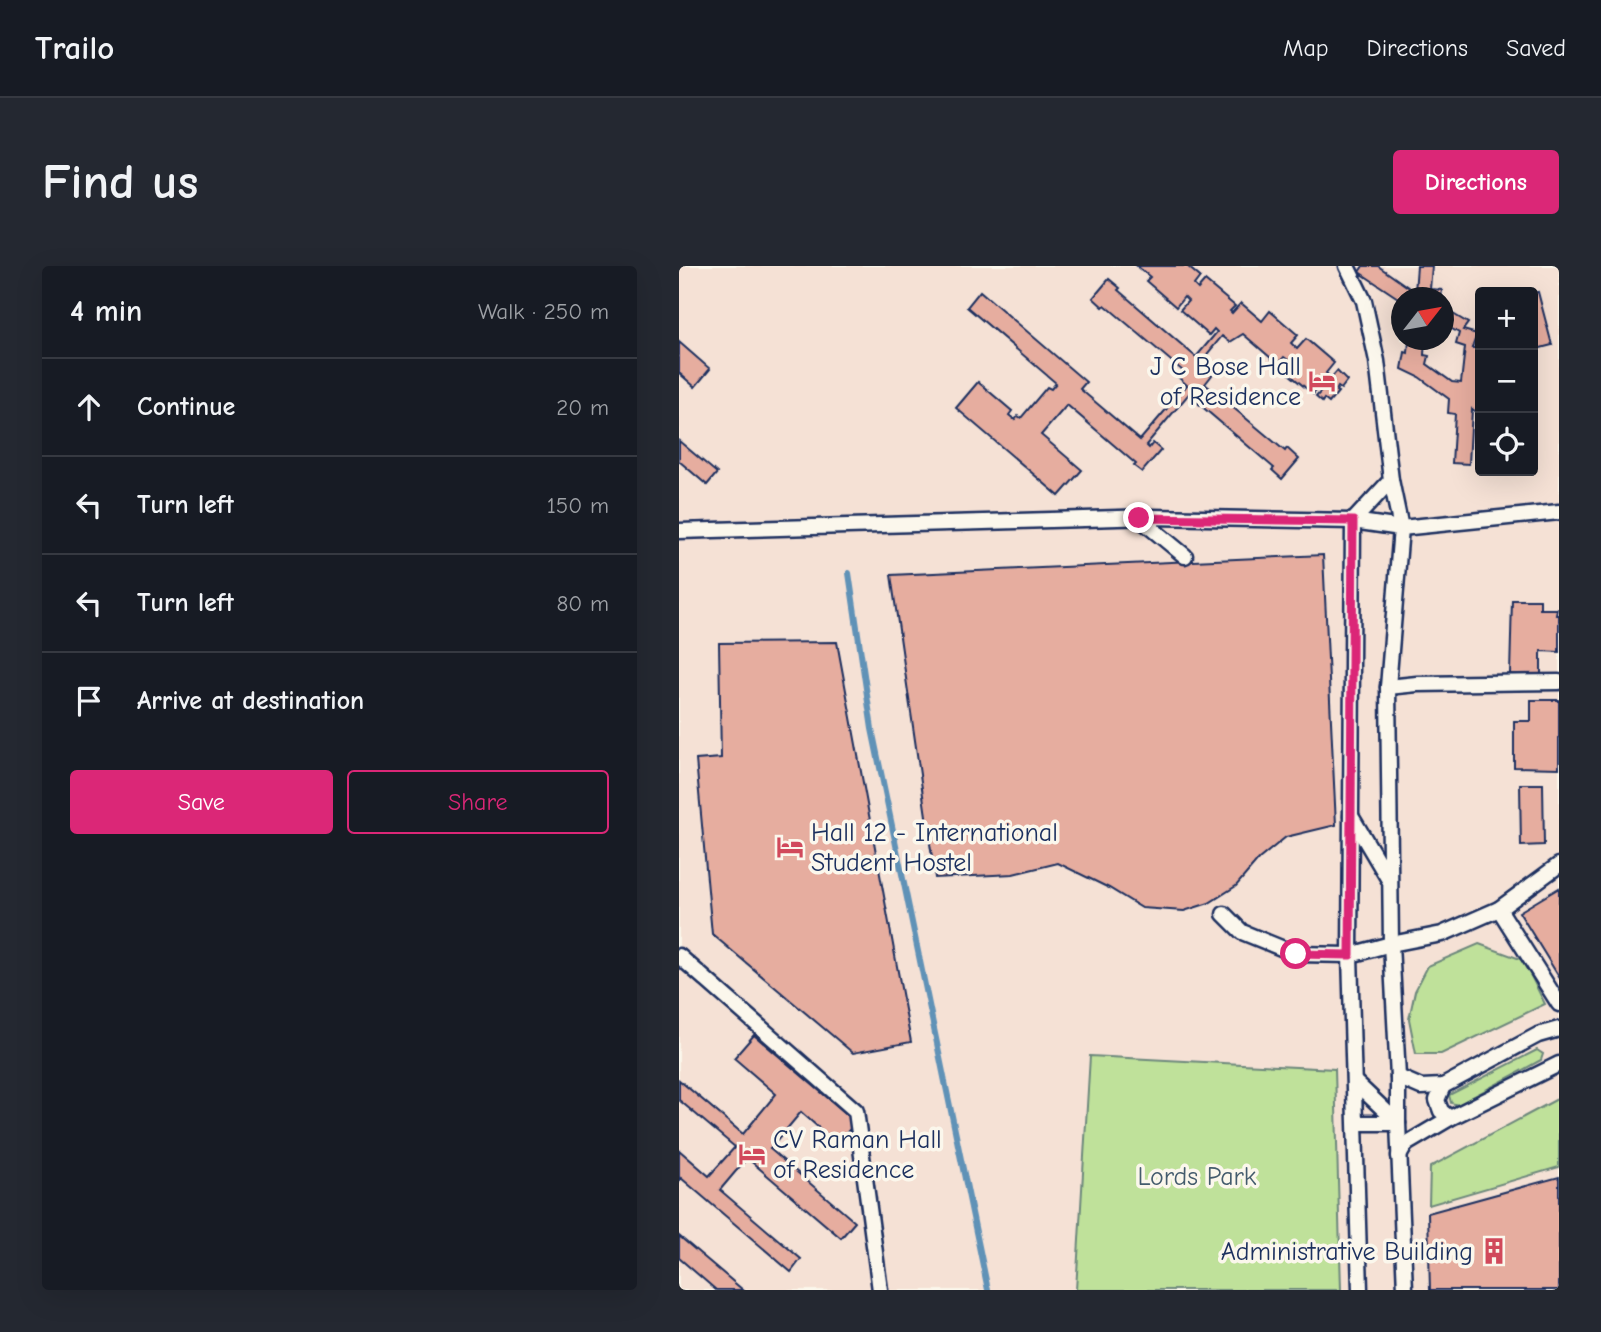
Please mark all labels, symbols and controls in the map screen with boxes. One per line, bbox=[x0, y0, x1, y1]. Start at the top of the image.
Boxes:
text: Trailo bbox=[35, 29, 114, 67]
text: Map bbox=[1283, 34, 1329, 62]
text: Directions bbox=[1367, 34, 1468, 62]
text: Saved bbox=[1506, 34, 1566, 62]
button: Directions bbox=[1393, 150, 1559, 214]
text: Find us bbox=[42, 154, 198, 210]
north arrow bbox=[1391, 287, 1454, 350]
map controls bbox=[1475, 287, 1538, 476]
button: + bbox=[1475, 287, 1538, 350]
text: 4 min bbox=[70, 294, 142, 329]
text: Walk · 250 m bbox=[478, 298, 609, 325]
button: − bbox=[1475, 350, 1538, 413]
place label: J C Bose Hall of Residence bbox=[1150, 352, 1301, 412]
hotel icon: J C Bose Hall of Residence bbox=[1307, 366, 1337, 396]
icon: ahead bbox=[70, 388, 108, 426]
text: Continue bbox=[137, 392, 235, 422]
text: 20 m bbox=[556, 394, 609, 421]
button: locate bbox=[1475, 413, 1538, 476]
icon: left bbox=[70, 486, 108, 524]
text: Turn left bbox=[137, 490, 234, 520]
text: 150 m bbox=[547, 492, 609, 519]
route end bbox=[1123, 502, 1154, 533]
icon: left bbox=[70, 584, 108, 622]
text: Turn left bbox=[137, 588, 234, 618]
text: 80 m bbox=[556, 590, 609, 617]
icon: arrive bbox=[70, 682, 108, 720]
text: Arrive at destination bbox=[137, 686, 364, 716]
button: Save bbox=[70, 770, 333, 834]
button: Share bbox=[347, 770, 609, 834]
place label: Hall 12 - International Student Hostel bbox=[811, 818, 1058, 878]
hotel icon: Hall 12 - International Student Hostel bbox=[775, 832, 805, 862]
route start bbox=[1280, 938, 1311, 969]
place label: CV Raman Hall of Residence bbox=[773, 1125, 942, 1185]
hotel icon: CV Raman Hall of Residence bbox=[737, 1139, 767, 1169]
park label: Lords Park bbox=[1138, 1162, 1257, 1192]
building icon: Administrative Building bbox=[1479, 1236, 1509, 1266]
place label: Administrative Building bbox=[1221, 1237, 1473, 1267]

